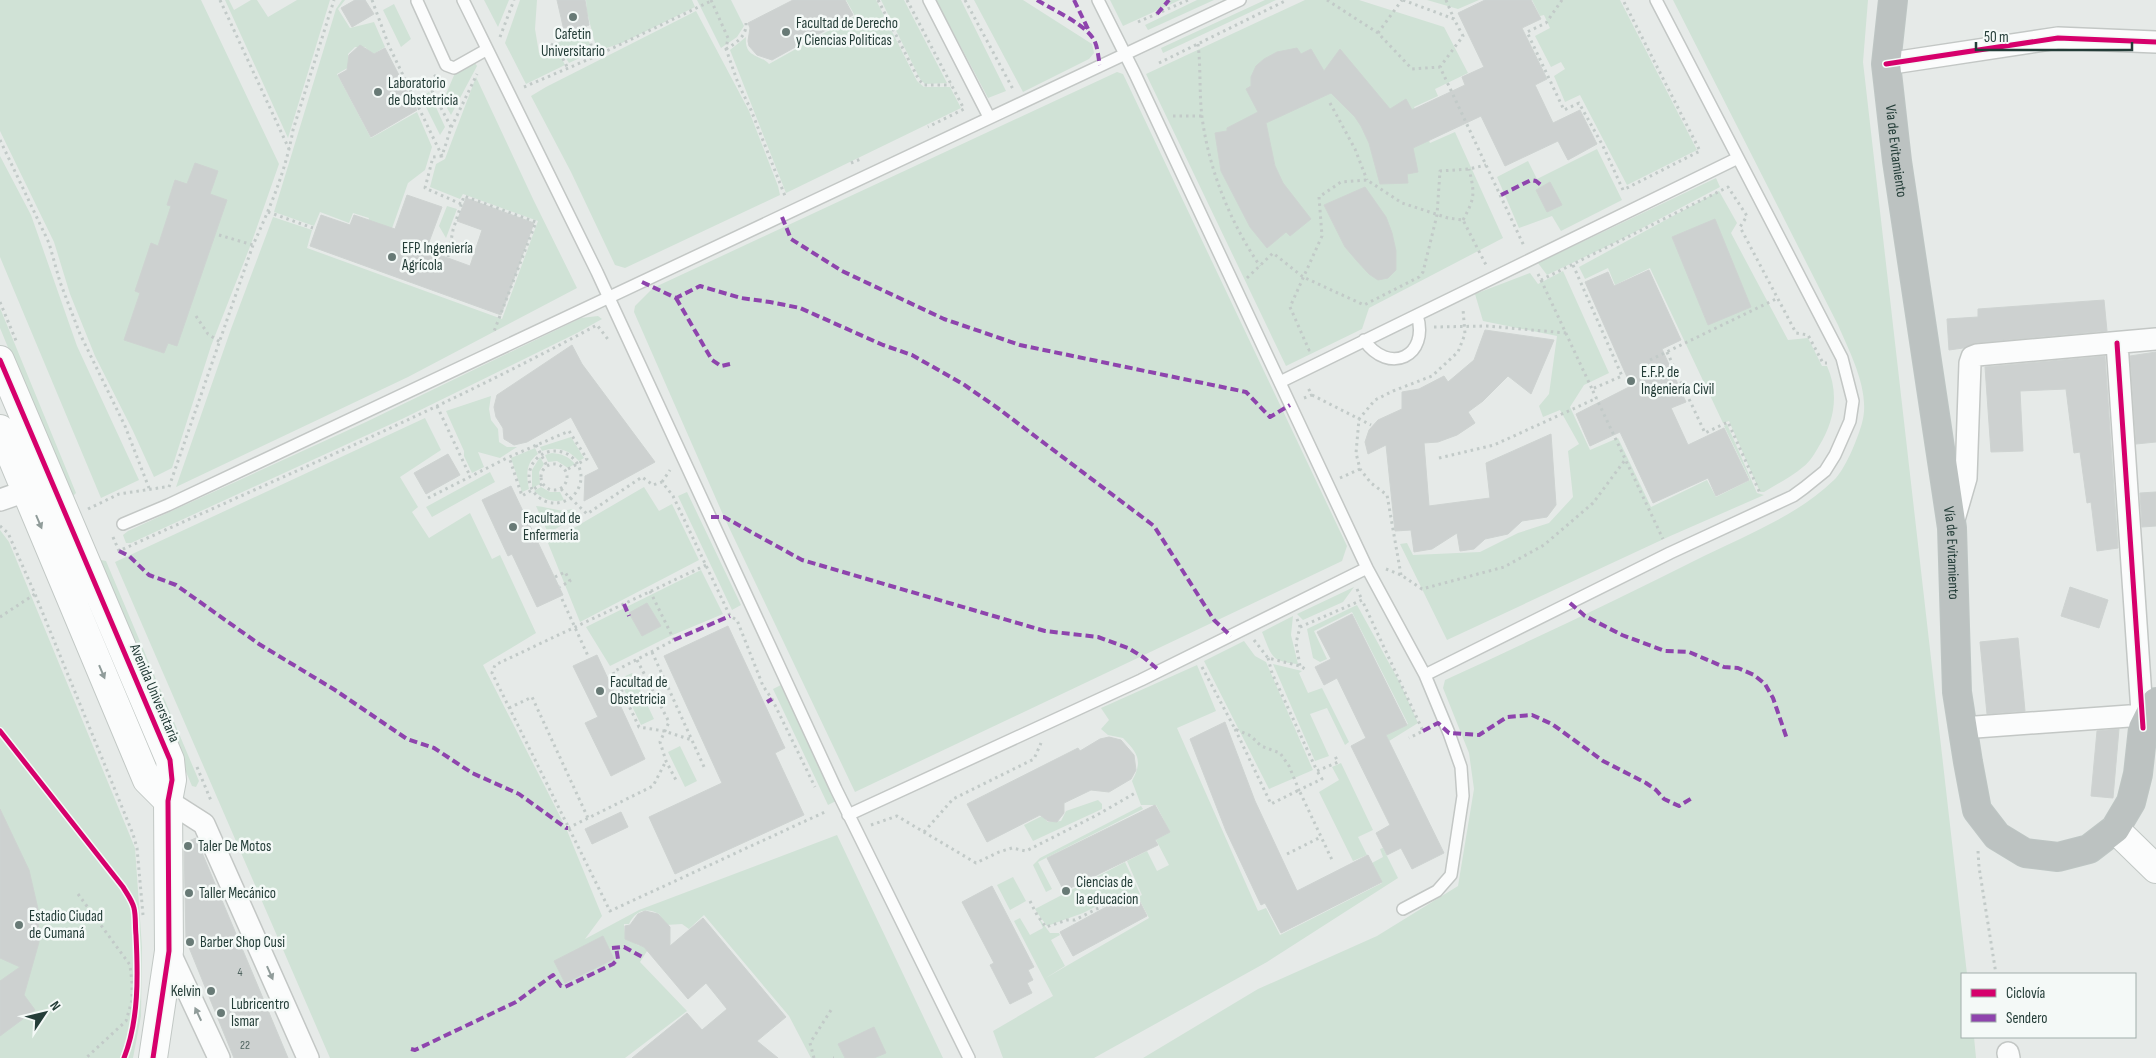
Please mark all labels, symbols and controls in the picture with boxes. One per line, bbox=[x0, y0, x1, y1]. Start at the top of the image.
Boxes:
marker: Cafetin Universitario bbox=[567, 11, 579, 23]
place label: Facultad de Derecho y Ciencias Politicas bbox=[796, 14, 898, 50]
scale bar bbox=[1976, 20, 2132, 52]
place label: Cafetin Universitario bbox=[541, 25, 605, 61]
marker: Facultad de Derecho y Ciencias Politicas bbox=[780, 26, 792, 38]
text: 50 m bbox=[1984, 28, 2009, 47]
place label: Laboratorio de Obstetricia bbox=[388, 74, 459, 110]
marker: Laboratorio de Obstetricia bbox=[372, 86, 384, 98]
street label: Vía de Evitamiento bbox=[1881, 104, 1911, 199]
place label: EFP. Ingeniería Agrícola bbox=[401, 239, 473, 275]
marker: EFP. Ingeniería Agrícola bbox=[386, 251, 398, 263]
place label: E.F.P. de Ingeniería Civil bbox=[1641, 363, 1714, 399]
marker: E.F.P. de Ingeniería Civil bbox=[1625, 375, 1637, 387]
street label: Vía de Evitamiento bbox=[1939, 505, 1963, 600]
place label: Facultad de Enfermeria bbox=[523, 509, 580, 545]
one-way arrow bbox=[36, 515, 44, 529]
marker: Facultad de Enfermeria bbox=[507, 521, 519, 533]
street label: Avenida Universitaria bbox=[125, 640, 184, 746]
one-way arrow bbox=[98, 665, 106, 680]
place label: Facultad de Obstetricia bbox=[610, 673, 667, 709]
marker: Facultad de Obstetricia bbox=[594, 685, 606, 697]
place label: Taler De Motos bbox=[198, 837, 271, 856]
marker: Taler De Motos bbox=[182, 840, 194, 852]
place label: Ciencias de la educacion bbox=[1076, 873, 1139, 909]
place label: Taller Mecánico bbox=[199, 884, 276, 903]
marker: Ciencias de la educacion bbox=[1060, 885, 1072, 897]
marker: Taller Mecánico bbox=[183, 887, 195, 899]
place label: Estadio Ciudad de Cumaná bbox=[29, 907, 103, 943]
marker: Estadio Ciudad de Cumaná bbox=[13, 919, 25, 931]
place label: Barber Shop Cusi bbox=[200, 933, 285, 952]
marker: Barber Shop Cusi bbox=[184, 936, 196, 948]
house number: 4 bbox=[237, 965, 243, 980]
one-way arrow bbox=[266, 966, 274, 980]
legend bbox=[1961, 973, 2136, 1038]
place label: Kelvin bbox=[171, 982, 201, 1001]
text: Ciclovía bbox=[2006, 984, 2046, 1003]
marker: Kelvin bbox=[205, 985, 217, 997]
north arrow bbox=[20, 988, 70, 1038]
place label: Lubricentro Ismar bbox=[231, 995, 290, 1031]
text: N bbox=[46, 998, 64, 1014]
one-way arrow bbox=[194, 1007, 202, 1021]
marker: Lubricentro Ismar bbox=[215, 1007, 227, 1019]
text: Sendero bbox=[2006, 1009, 2047, 1028]
house number: 22 bbox=[240, 1038, 250, 1053]

